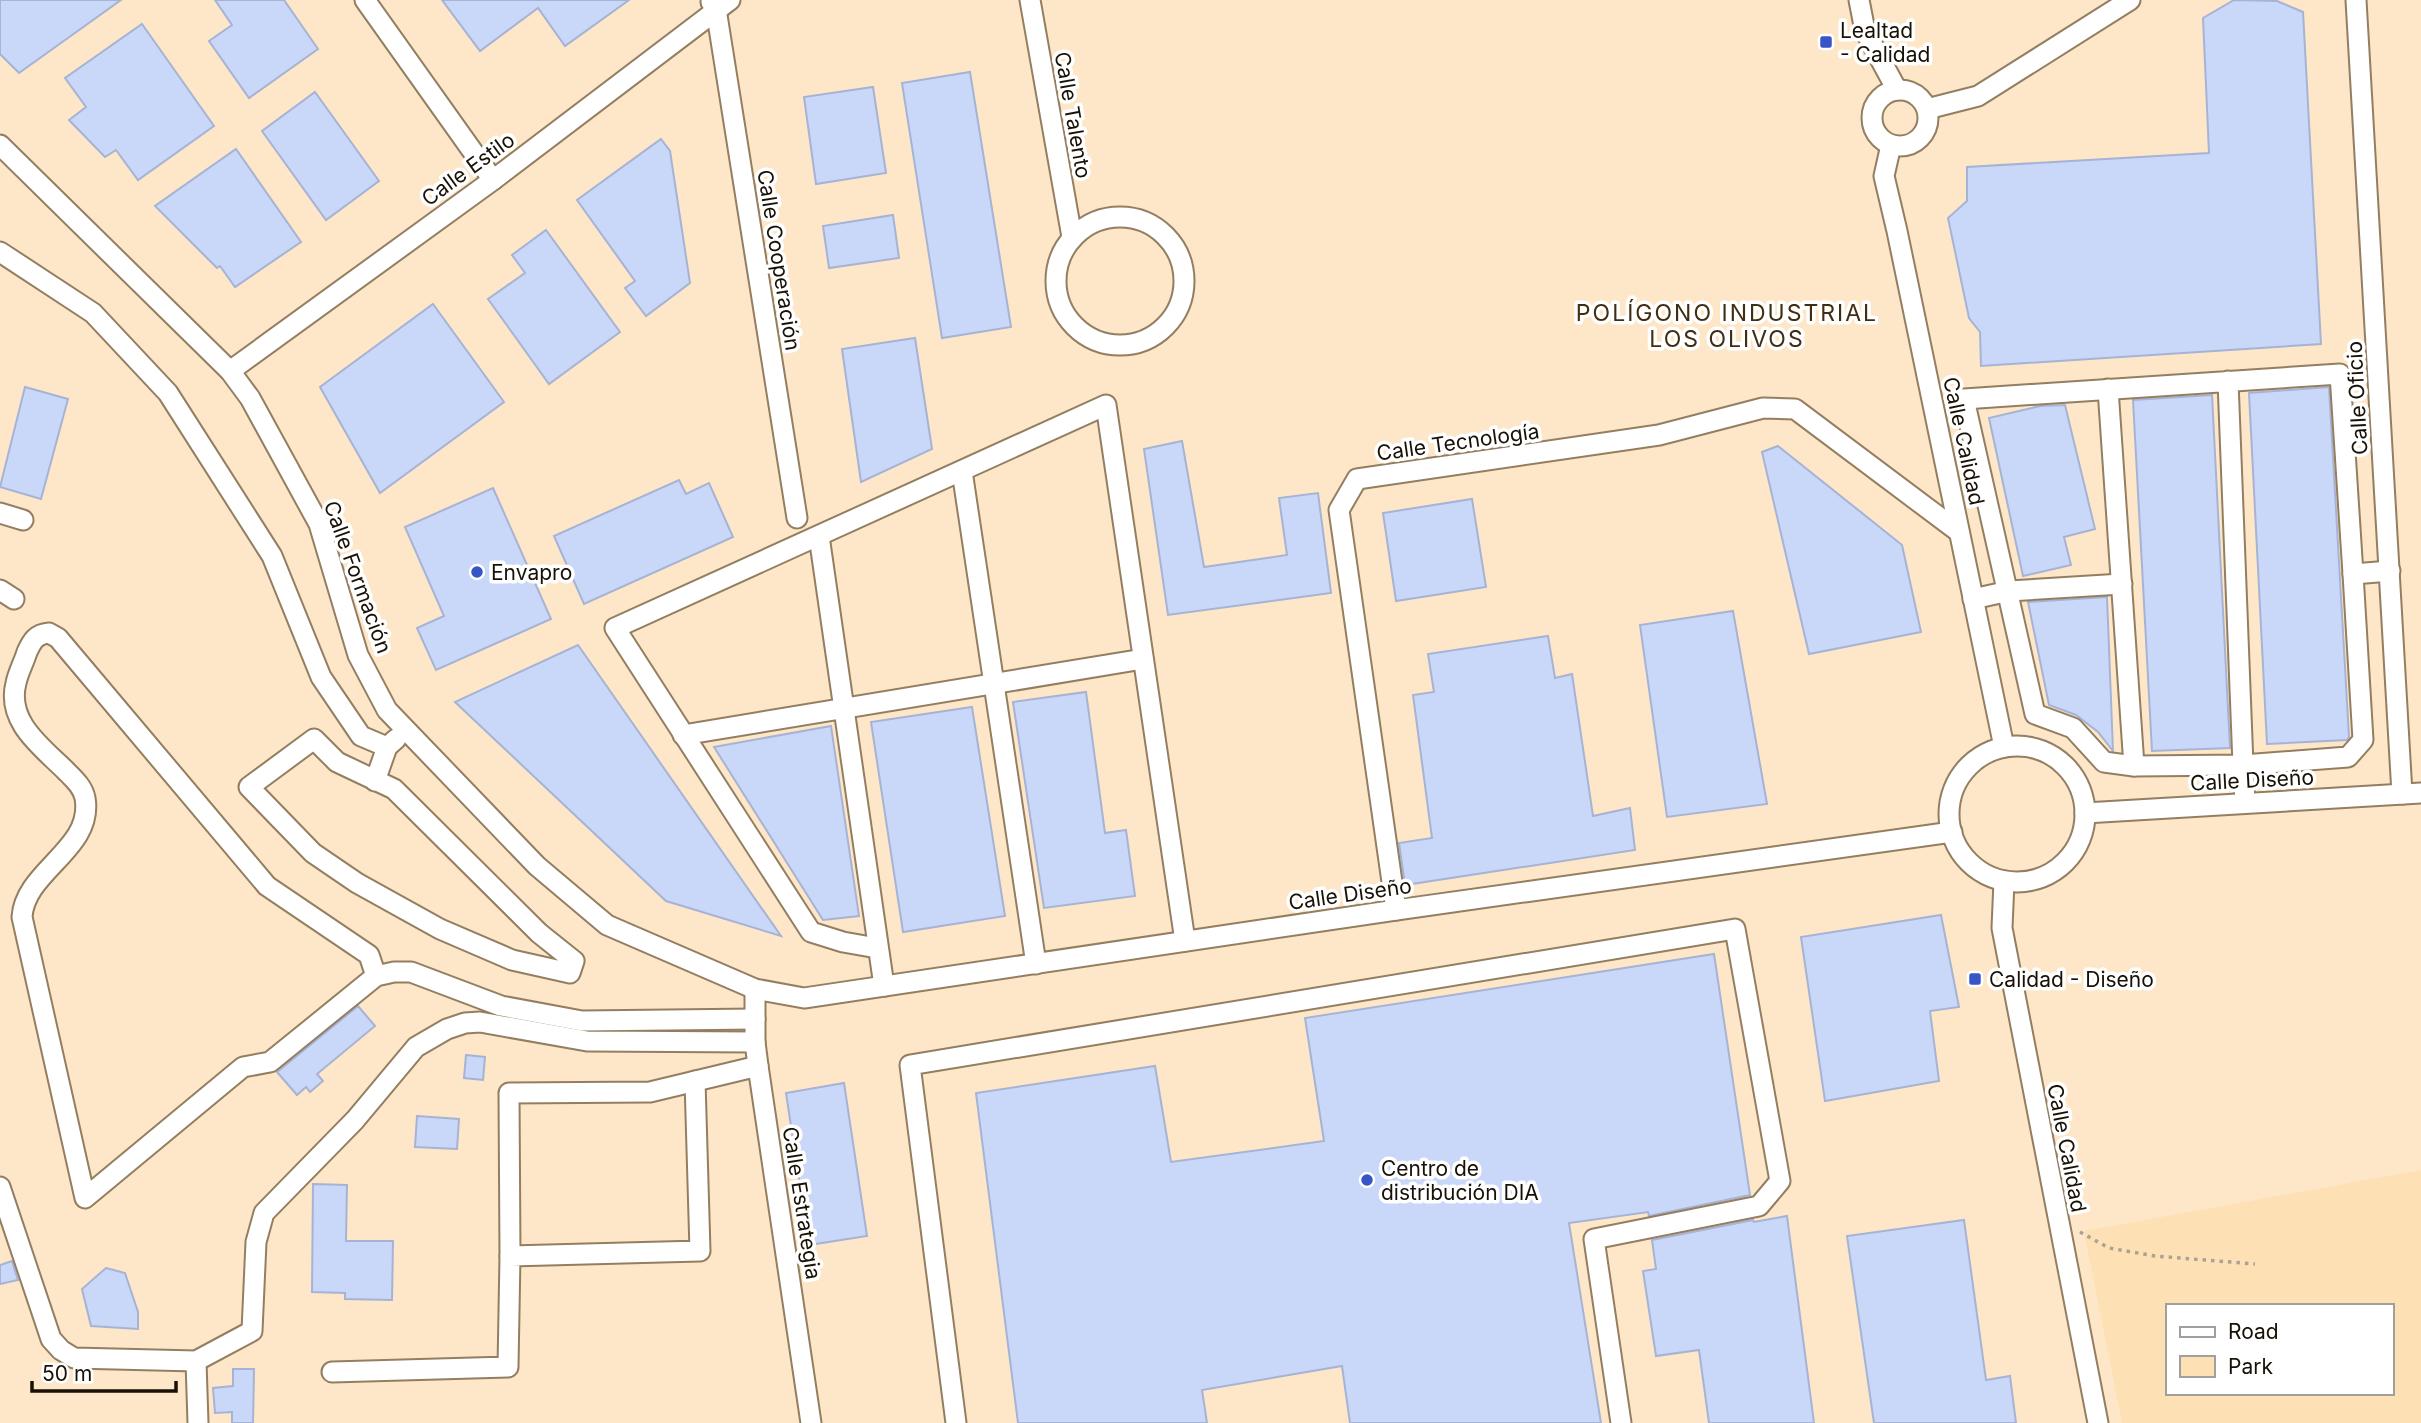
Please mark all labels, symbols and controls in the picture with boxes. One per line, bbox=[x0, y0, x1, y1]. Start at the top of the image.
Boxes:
place label: Lealtad - Calidad bbox=[1840, 18, 1930, 67]
marker: Lealtad - Calidad bbox=[1818, 34, 1834, 50]
street label: Calle Talento bbox=[1050, 50, 1096, 180]
street label: Calle Estilo bbox=[417, 127, 519, 211]
street label: Calle Cooperación bbox=[752, 168, 806, 352]
district label: POLÍGONO INDUSTRIAL LOS OLIVOS bbox=[1576, 299, 1878, 353]
street label: Calle Oficio bbox=[2342, 340, 2372, 456]
street label: Calle Calidad bbox=[1938, 375, 1990, 507]
street label: Calle Tecnología bbox=[1375, 418, 1541, 466]
street label: Calle Formación bbox=[319, 497, 397, 657]
place label: Envapro bbox=[491, 560, 572, 585]
marker: Envapro bbox=[469, 564, 485, 580]
street label: Calle Diseño bbox=[2189, 764, 2315, 796]
street label: Calle Diseño bbox=[1287, 873, 1413, 915]
place label: Calidad - Diseño bbox=[1989, 967, 2154, 992]
marker: Calidad - Diseño bbox=[1967, 971, 1983, 987]
street label: Calle Calidad bbox=[2042, 1082, 2092, 1214]
street label: Calle Estrategia bbox=[778, 1125, 826, 1281]
place label: Centro de distribución DIA bbox=[1381, 1156, 1539, 1205]
marker: Centro de distribución DIA bbox=[1359, 1172, 1375, 1188]
legend bbox=[2166, 1304, 2393, 1395]
text: Road bbox=[2228, 1319, 2279, 1344]
scale bar bbox=[32, 1350, 175, 1394]
text: Park bbox=[2228, 1354, 2273, 1379]
text: 50 m bbox=[42, 1361, 92, 1386]

